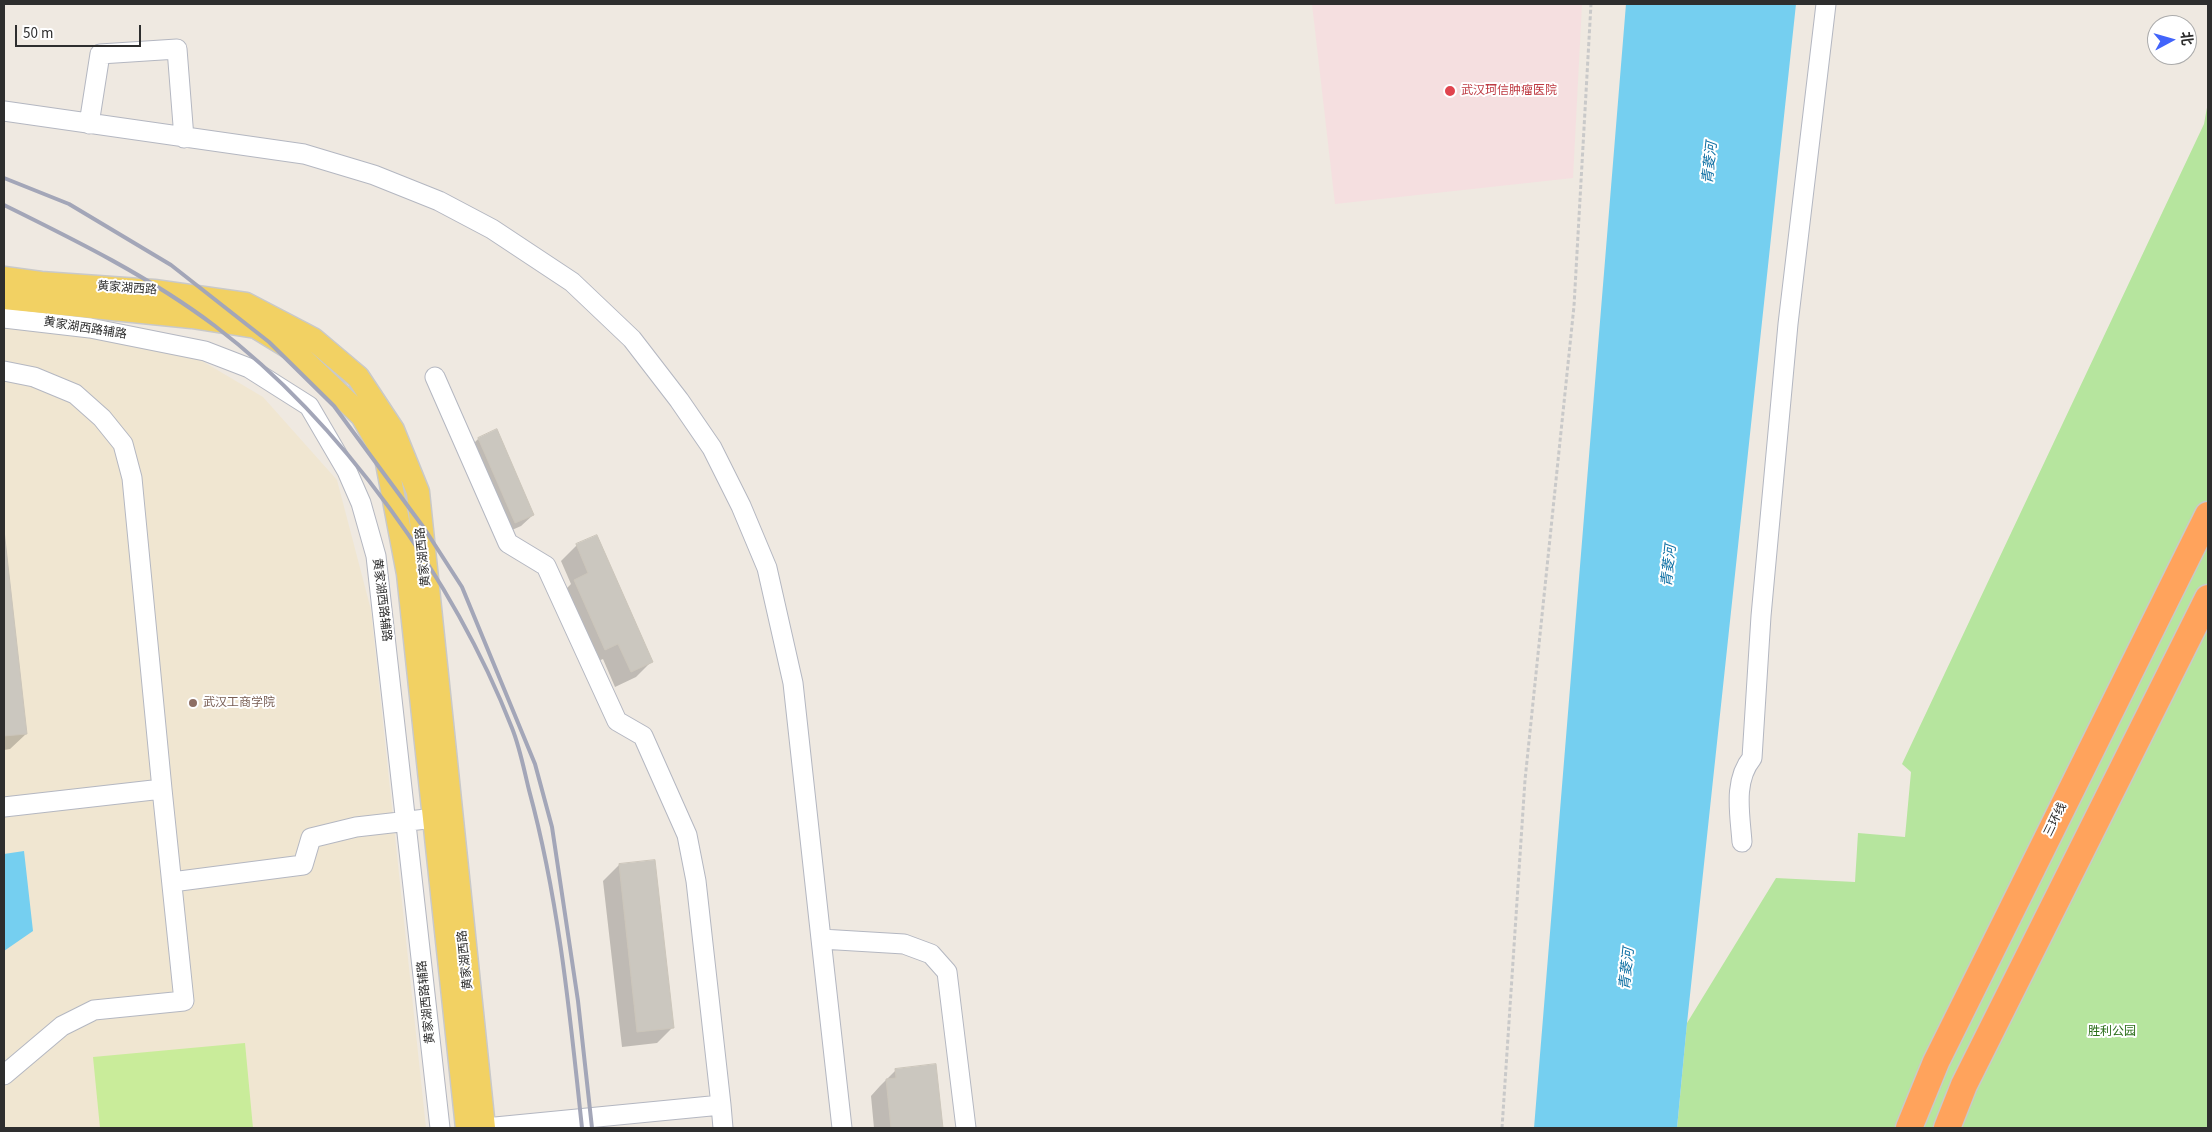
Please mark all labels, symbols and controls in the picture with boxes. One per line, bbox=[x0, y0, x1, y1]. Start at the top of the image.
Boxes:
scale bar bbox=[18, 15, 144, 47]
north arrow bbox=[2147, 15, 2197, 65]
text: 50 m bbox=[23, 23, 53, 44]
text: 北 bbox=[2175, 31, 2197, 47]
marker: 武汉珂信肿瘤医院 bbox=[1443, 84, 1457, 98]
place label: 武汉珂信肿瘤医院 bbox=[1461, 84, 1557, 98]
water label: 青菱河 bbox=[1700, 141, 1722, 185]
street label: 黄家湖西路 bbox=[97, 280, 157, 298]
street label: 黄家湖西路辅路 bbox=[42, 315, 128, 343]
street label: 黄家湖西路 bbox=[414, 526, 434, 588]
water label: 青菱河 bbox=[1659, 544, 1681, 588]
street label: 黄家湖西路辅路 bbox=[369, 557, 393, 643]
place label: 武汉工商学院 bbox=[203, 696, 275, 710]
marker: 武汉工商学院 bbox=[187, 697, 199, 709]
street label: 三环线 bbox=[2042, 801, 2070, 839]
street label: 黄家湖西路 bbox=[456, 929, 476, 991]
water label: 青菱河 bbox=[1617, 947, 1639, 991]
street label: 黄家湖西路辅路 bbox=[415, 959, 439, 1045]
park label: 胜利公园 bbox=[2088, 1025, 2136, 1039]

